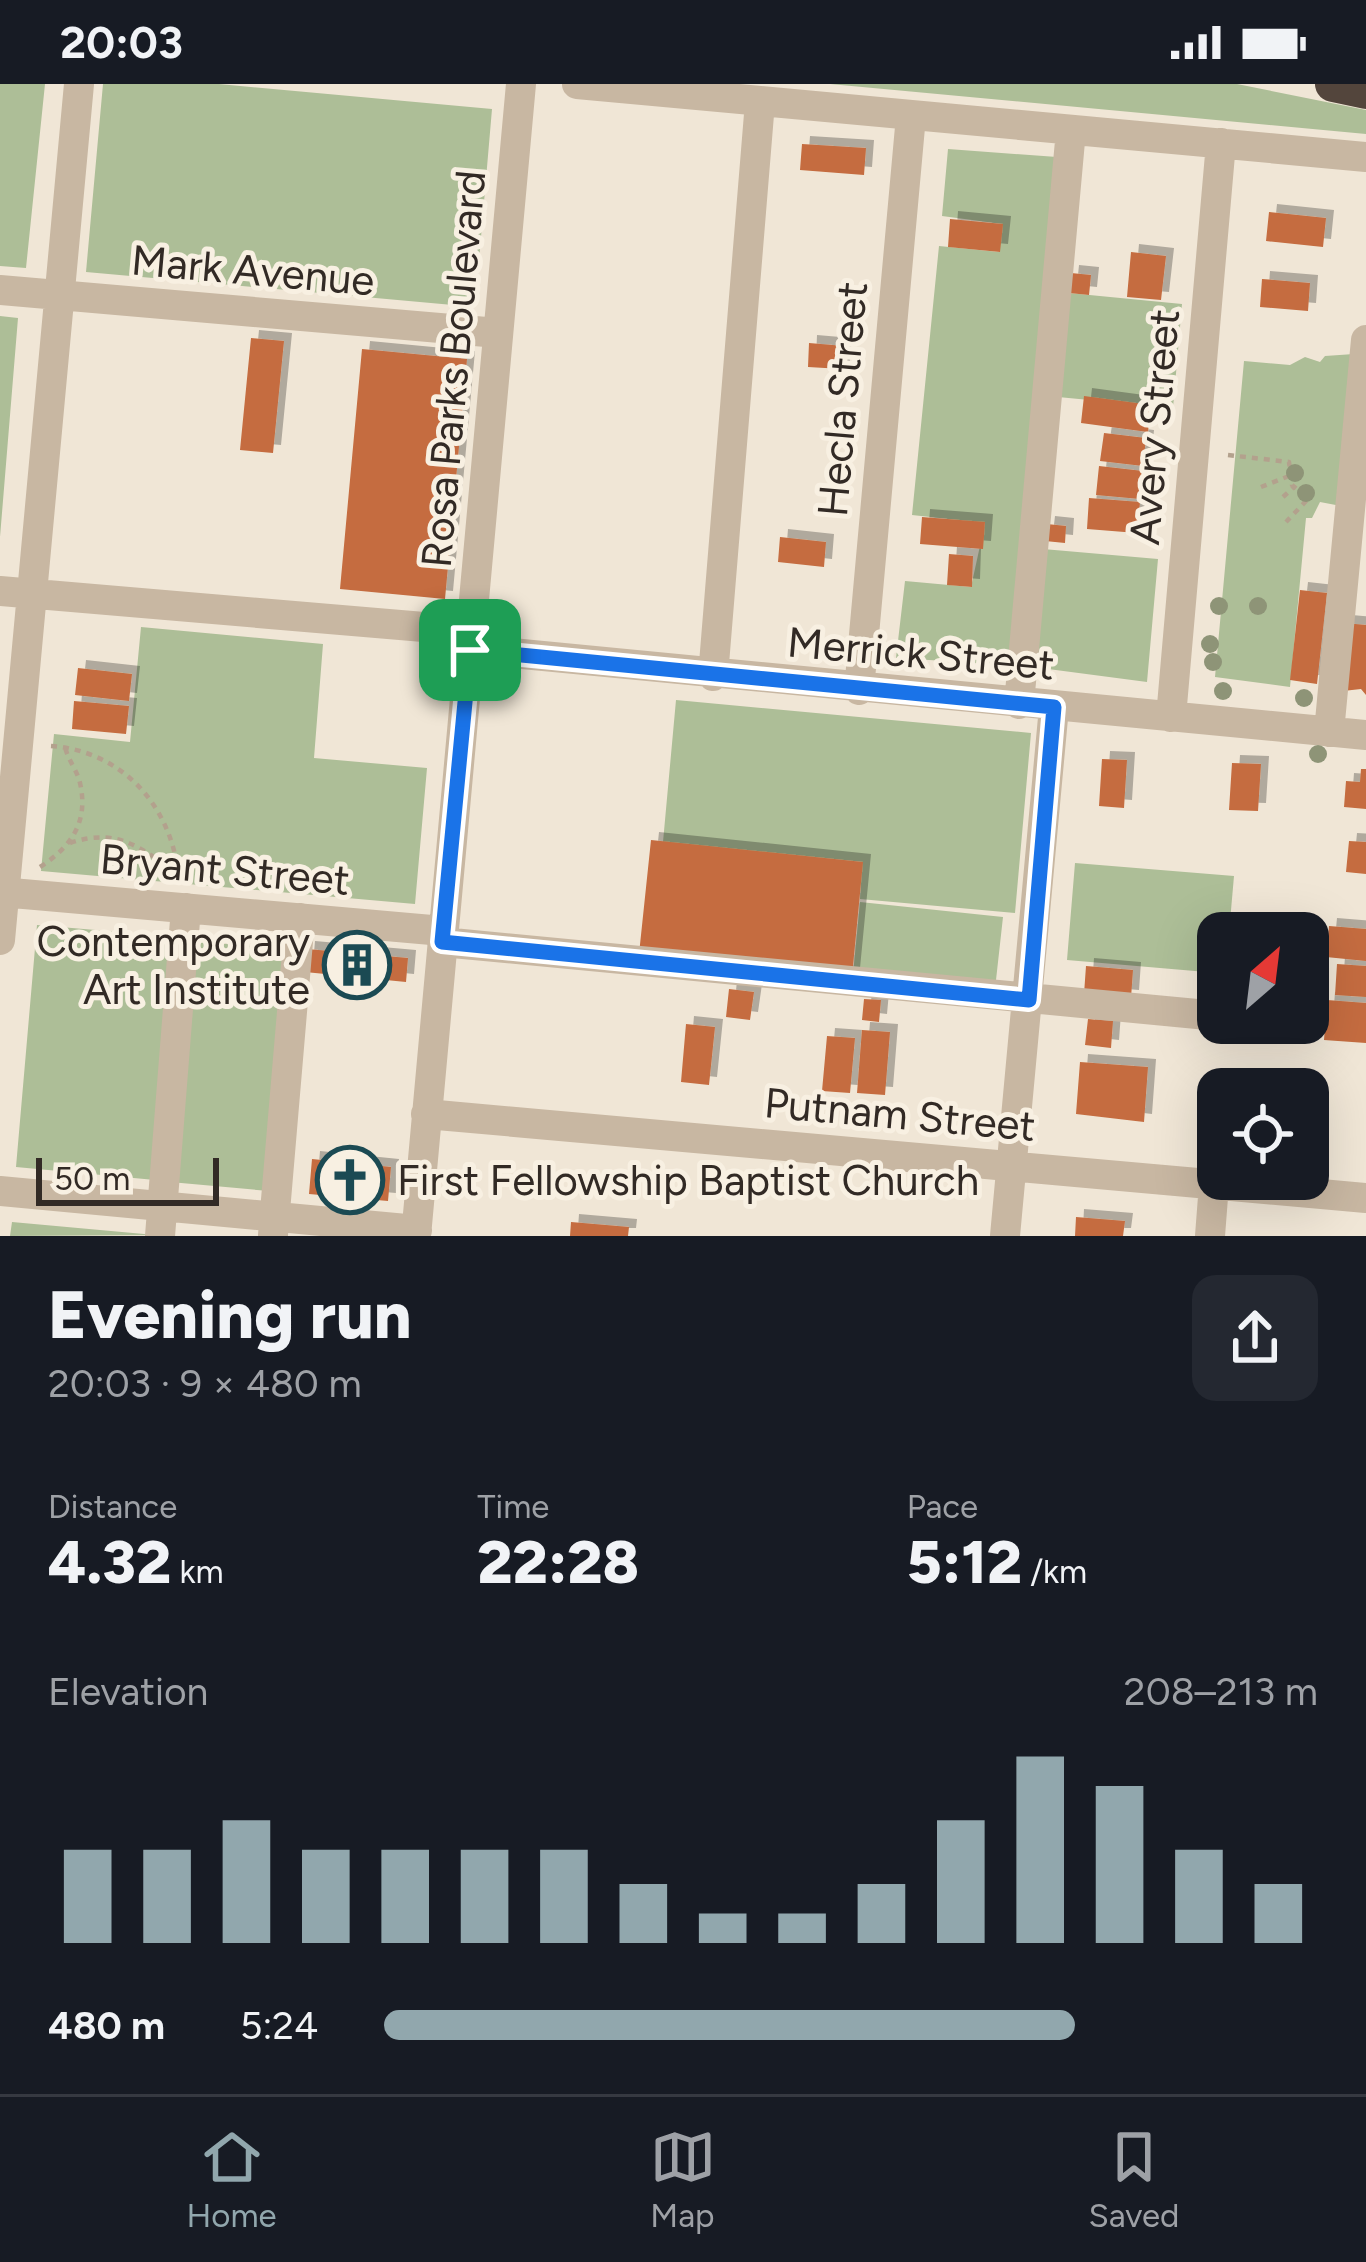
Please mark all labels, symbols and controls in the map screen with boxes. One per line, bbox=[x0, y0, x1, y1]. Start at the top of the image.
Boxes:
text: 20:03 bbox=[60, 15, 183, 69]
street label: Rosa Parks Boulevard bbox=[411, 168, 496, 570]
street label: Mark Avenue bbox=[129, 234, 377, 307]
street label: Hecla Street bbox=[807, 279, 878, 519]
street label: Avery Street bbox=[1119, 307, 1190, 547]
pin bbox=[419, 599, 521, 701]
street label: Merrick Street bbox=[785, 616, 1057, 691]
icon: arrive bbox=[437, 617, 503, 683]
street label: Bryant Street bbox=[98, 833, 352, 906]
north arrow bbox=[1197, 912, 1329, 1044]
map controls bbox=[1197, 912, 1329, 1200]
place label: Contemporary Art Institute bbox=[36, 916, 310, 1015]
building icon: Contemporary Art Institute bbox=[322, 930, 392, 1000]
button: locate bbox=[1197, 1068, 1329, 1200]
street label: Putnam Street bbox=[762, 1077, 1038, 1152]
church icon: First Fellowship Baptist Church bbox=[315, 1145, 385, 1215]
scale bar bbox=[36, 1152, 219, 1205]
place label: First Fellowship Baptist Church bbox=[397, 1155, 979, 1206]
text: 50 m bbox=[54, 1159, 130, 1198]
text: Evening run bbox=[48, 1275, 412, 1355]
button: share bbox=[1192, 1275, 1318, 1401]
text: 20:03 · 9 × 480 m bbox=[48, 1360, 362, 1407]
text: Distance bbox=[48, 1487, 177, 1526]
text: Time bbox=[477, 1487, 549, 1526]
text: Pace bbox=[907, 1487, 978, 1526]
text: 4.32 bbox=[48, 1526, 171, 1598]
text: 22:28 bbox=[477, 1526, 639, 1598]
text: 5:12 bbox=[907, 1526, 1022, 1598]
text: km bbox=[171, 1552, 224, 1591]
text: /km bbox=[1022, 1552, 1087, 1591]
text: Elevation bbox=[48, 1668, 208, 1715]
text: 208–213 m bbox=[1124, 1668, 1318, 1715]
text: 480 m bbox=[48, 2002, 165, 2049]
text: 5:24 bbox=[240, 2002, 318, 2049]
tab: Home bbox=[186, 2124, 277, 2235]
tab: Map bbox=[650, 2124, 716, 2235]
tab: Saved bbox=[1088, 2124, 1179, 2235]

